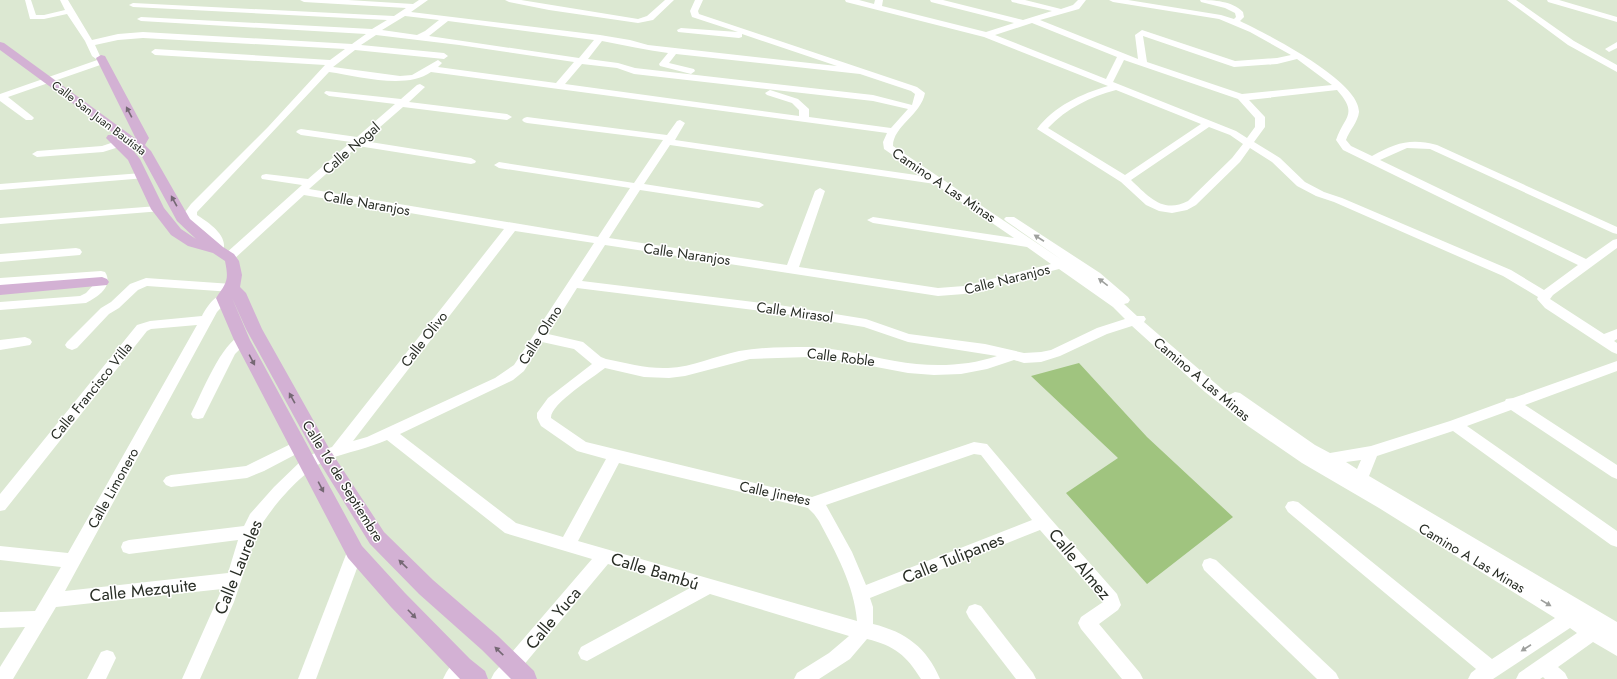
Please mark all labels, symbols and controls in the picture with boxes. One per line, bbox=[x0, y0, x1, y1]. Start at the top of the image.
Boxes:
street label: Calle San Juan Bautista bbox=[48, 76, 150, 160]
one-way arrow bbox=[125, 106, 132, 117]
street label: Calle Nogal bbox=[318, 117, 384, 179]
street label: Camino A Las Minas bbox=[888, 143, 1000, 227]
street label: Calle Naranjos bbox=[322, 186, 412, 221]
one-way arrow bbox=[170, 196, 177, 207]
one-way arrow bbox=[1034, 234, 1044, 242]
street label: Calle Naranjos bbox=[642, 238, 732, 270]
street label: Calle Naranjos bbox=[962, 259, 1052, 299]
one-way arrow bbox=[1098, 278, 1109, 286]
street label: Calle Mirasol bbox=[755, 297, 835, 327]
street label: Calle Olmo bbox=[513, 301, 567, 369]
street label: Calle Olivo bbox=[396, 307, 452, 371]
street label: Camino A Las Minas bbox=[1149, 332, 1255, 426]
street label: Calle Francisco Villa bbox=[45, 338, 137, 444]
street label: Calle Roble bbox=[806, 343, 876, 371]
one-way arrow bbox=[249, 354, 256, 366]
one-way arrow bbox=[289, 392, 296, 404]
street label: Calle 16 de Septiembre bbox=[297, 416, 389, 546]
street label: Calle Limonero bbox=[83, 444, 144, 532]
street label: Calle Jinetes bbox=[738, 476, 813, 510]
one-way arrow bbox=[318, 481, 324, 492]
street label: Calle Laureles bbox=[208, 516, 268, 618]
street label: Camino A Las Minas bbox=[1415, 518, 1529, 598]
street label: Calle Almez bbox=[1043, 523, 1117, 605]
street label: Calle Tulipanes bbox=[899, 527, 1008, 589]
street label: Calle Bambú bbox=[608, 546, 702, 596]
one-way arrow bbox=[398, 560, 407, 569]
street label: Calle Mezquite bbox=[88, 572, 198, 608]
street label: Calle Yuca bbox=[520, 582, 586, 654]
one-way arrow bbox=[1541, 599, 1551, 607]
one-way arrow bbox=[407, 609, 417, 619]
one-way arrow bbox=[1520, 644, 1531, 652]
one-way arrow bbox=[494, 646, 504, 656]

